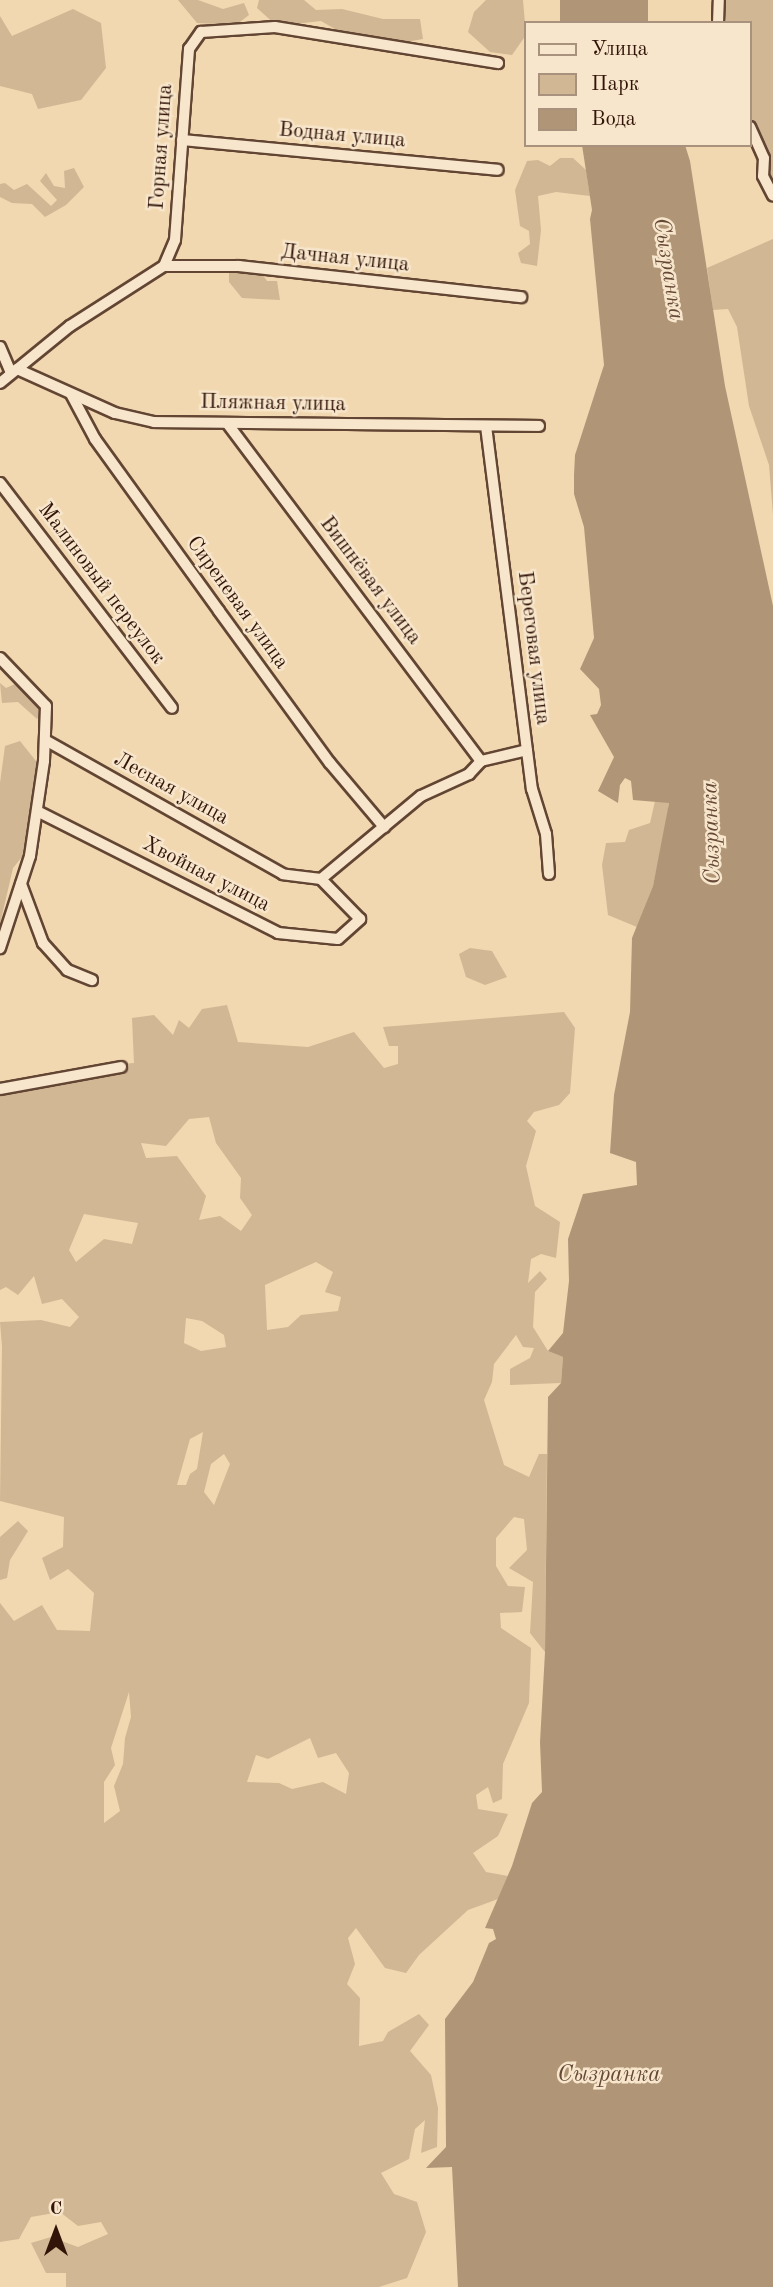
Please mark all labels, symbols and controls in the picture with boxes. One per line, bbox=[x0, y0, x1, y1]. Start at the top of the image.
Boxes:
legend bbox=[524, 21, 752, 147]
text: Улица bbox=[591, 39, 648, 60]
text: Парк bbox=[591, 74, 639, 95]
street label: Горная улица bbox=[145, 83, 179, 211]
text: Вода bbox=[591, 109, 636, 130]
street label: Водная улица bbox=[278, 118, 406, 154]
water label: Сызранка bbox=[646, 216, 690, 322]
street label: Дачная улица bbox=[280, 240, 410, 278]
street label: Пляжная улица bbox=[200, 390, 346, 418]
street label: Малиновый переулок bbox=[32, 498, 170, 670]
street label: Вишнёвая улица bbox=[314, 512, 426, 650]
street label: Сиреневая улица bbox=[180, 532, 294, 674]
street label: Береговая улица bbox=[511, 570, 555, 726]
street label: Лесная улица bbox=[109, 747, 233, 831]
water label: Сызранка bbox=[696, 781, 728, 885]
street label: Хвойная улица bbox=[138, 832, 274, 918]
water label: Сызранка bbox=[557, 2061, 661, 2089]
north arrow bbox=[21, 2196, 91, 2266]
text: С bbox=[50, 2200, 62, 2219]

